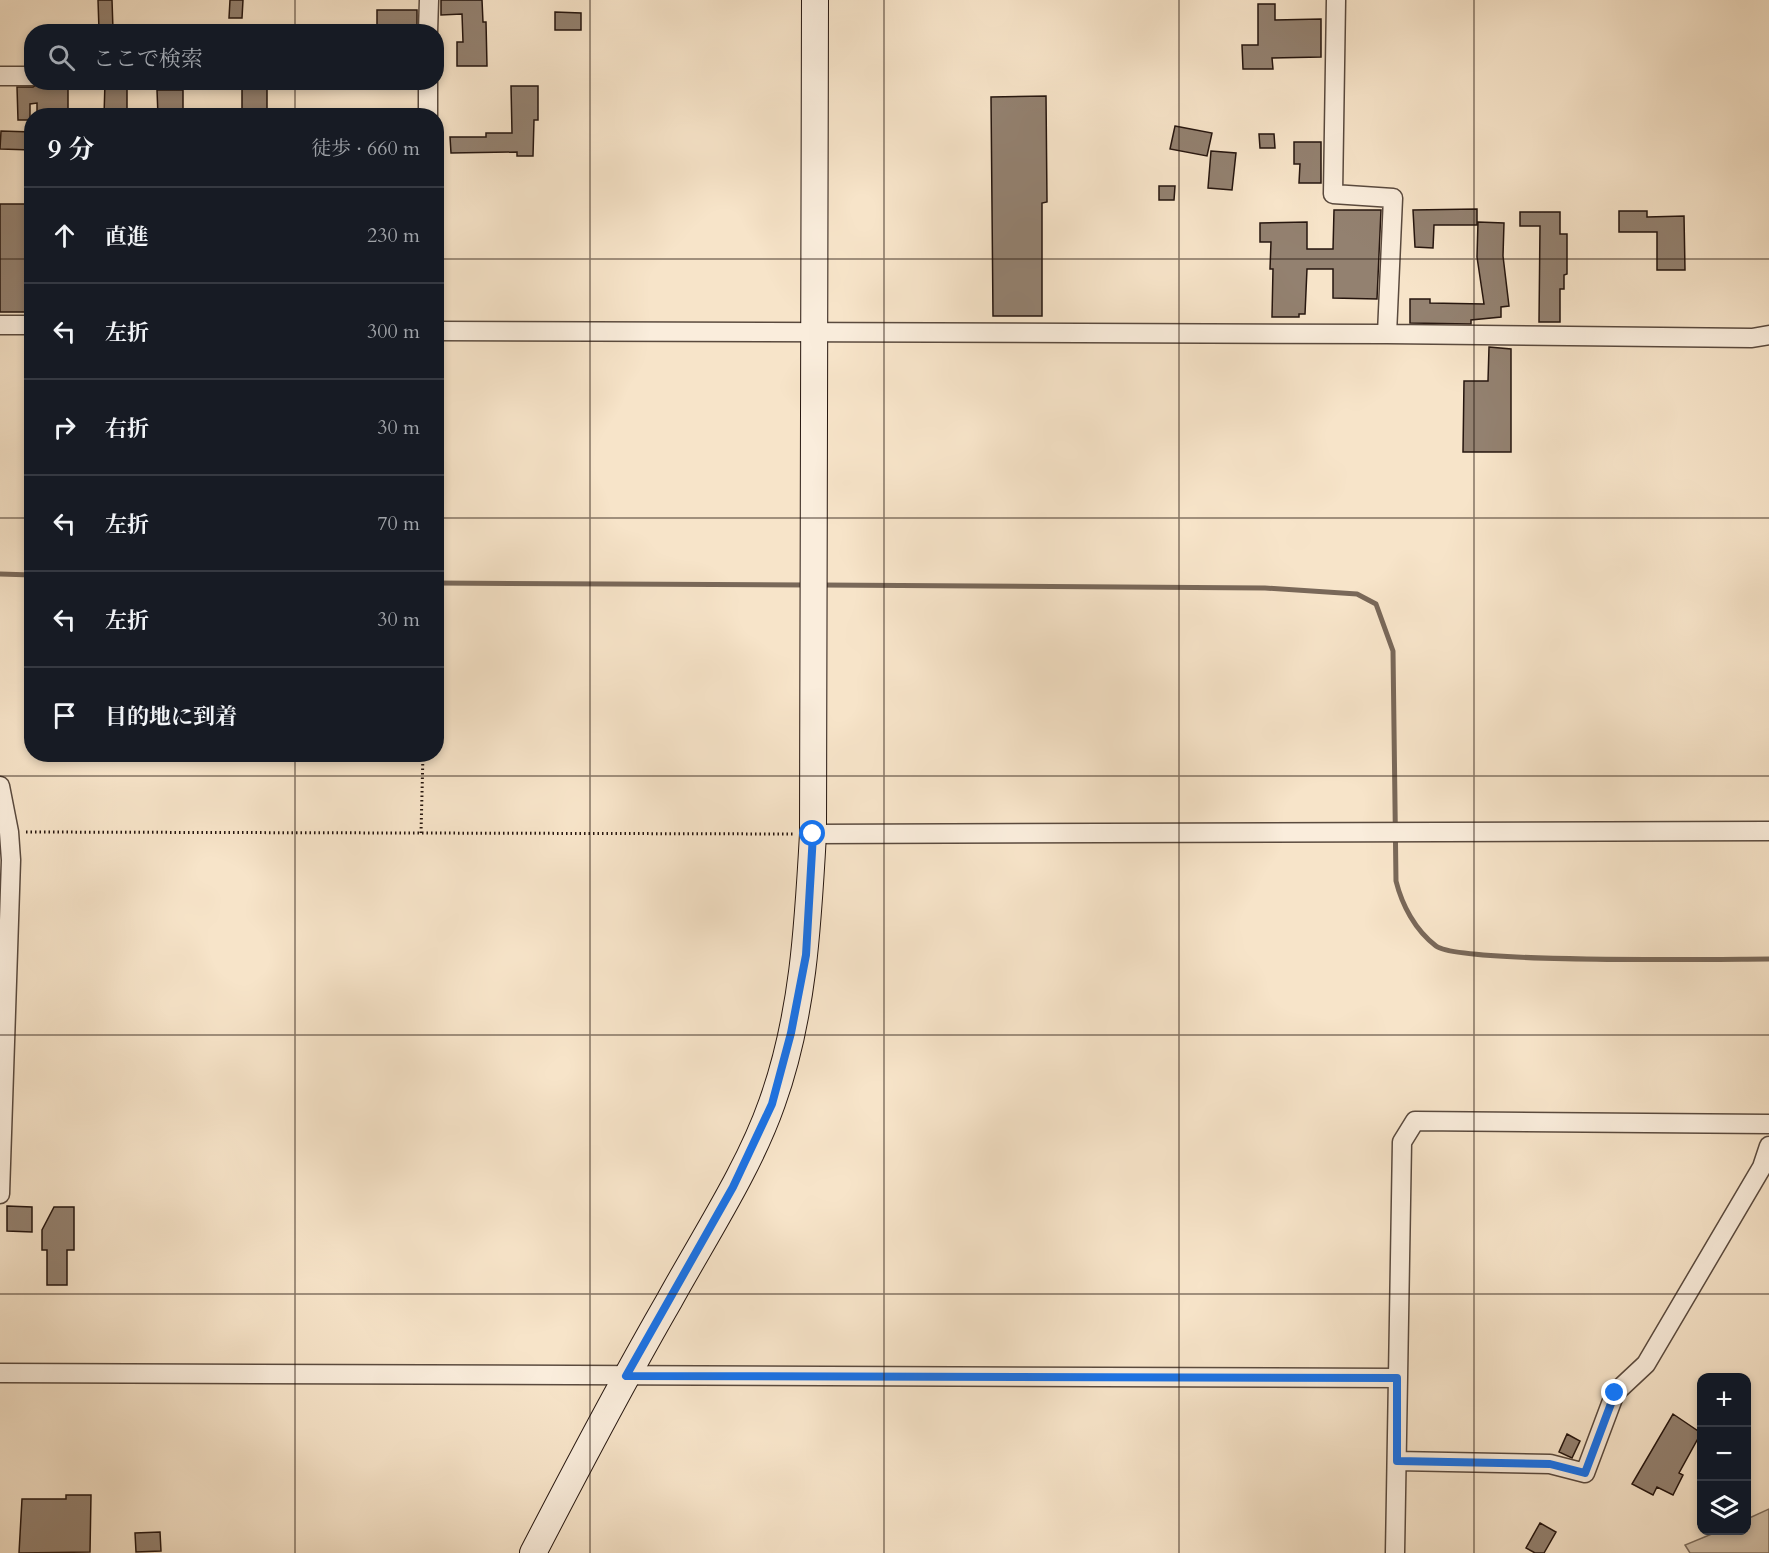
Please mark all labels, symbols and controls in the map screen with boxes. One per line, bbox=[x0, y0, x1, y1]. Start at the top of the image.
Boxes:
search box bbox=[24, 24, 444, 90]
icon: search bbox=[45, 41, 78, 74]
text: ここで検索 bbox=[93, 44, 203, 74]
text: 9 分 bbox=[48, 132, 94, 167]
text: 徒歩 · 660 m bbox=[311, 135, 420, 162]
icon: ahead bbox=[48, 219, 81, 252]
text: 直進 bbox=[105, 222, 149, 252]
text: 230 m bbox=[367, 222, 420, 249]
icon: left bbox=[48, 315, 81, 348]
text: 左折 bbox=[105, 318, 149, 348]
text: 300 m bbox=[367, 318, 420, 345]
icon: right bbox=[48, 411, 81, 444]
text: 右折 bbox=[105, 414, 149, 444]
text: 30 m bbox=[377, 414, 420, 441]
icon: left bbox=[48, 507, 81, 540]
text: 左折 bbox=[105, 510, 149, 540]
text: 70 m bbox=[377, 510, 420, 537]
icon: left bbox=[48, 603, 81, 636]
text: 左折 bbox=[105, 606, 149, 636]
text: 30 m bbox=[377, 606, 420, 633]
icon: arrive bbox=[48, 699, 81, 732]
text: 目的地に到着 bbox=[105, 702, 237, 732]
route start bbox=[799, 820, 825, 846]
map controls bbox=[1697, 1373, 1751, 1535]
button: + bbox=[1697, 1373, 1751, 1427]
route end bbox=[1601, 1379, 1627, 1405]
button: − bbox=[1697, 1427, 1751, 1481]
button: layers bbox=[1697, 1481, 1751, 1535]

